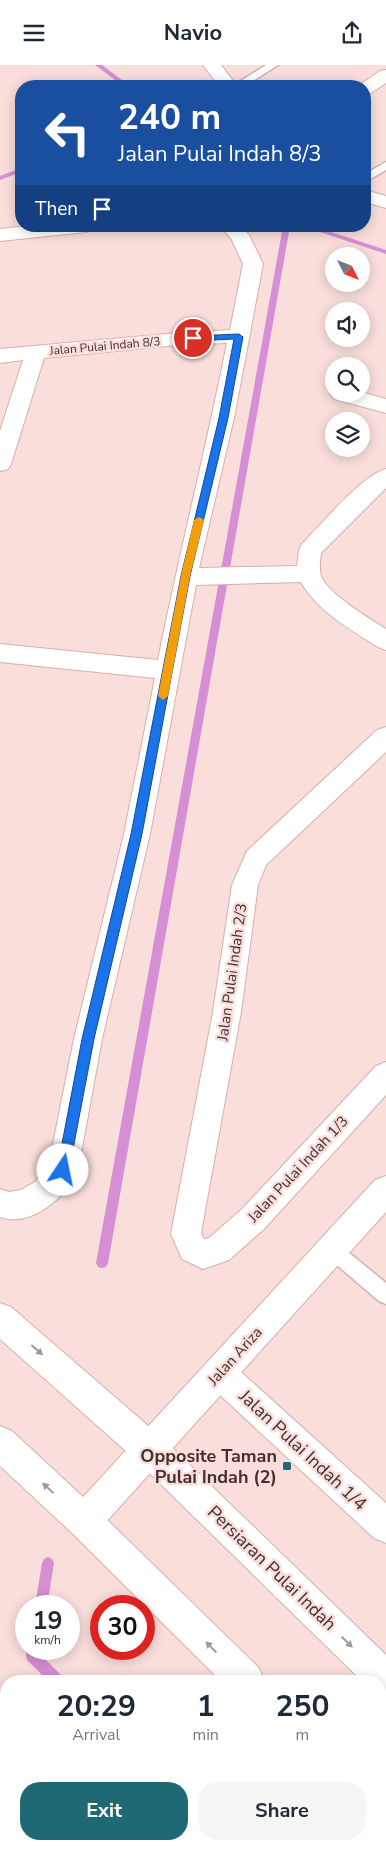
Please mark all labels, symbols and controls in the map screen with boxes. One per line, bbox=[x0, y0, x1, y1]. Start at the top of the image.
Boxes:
text: Navio bbox=[164, 18, 222, 48]
icon: menu bbox=[20, 19, 48, 47]
icon: share bbox=[338, 19, 366, 47]
text: 240 m bbox=[118, 94, 221, 141]
icon: left bbox=[35, 100, 100, 165]
text: Jalan Pulai Indah 8/3 bbox=[118, 139, 322, 169]
icon: arrive bbox=[88, 195, 116, 223]
text: Then bbox=[35, 196, 78, 222]
north arrow bbox=[325, 247, 370, 293]
map controls bbox=[325, 247, 370, 457]
button: sound bbox=[325, 302, 370, 347]
pin bbox=[172, 317, 214, 359]
icon: arrive bbox=[179, 324, 207, 352]
street label: Jalan Pulai Indah 8/3 bbox=[48, 333, 161, 359]
button: search bbox=[325, 357, 370, 402]
button: layers bbox=[325, 412, 370, 457]
street label: Jalan Pulai Indah 2/3 bbox=[212, 902, 252, 1043]
street label: Jalan Pulai Indah 1/3 bbox=[243, 1111, 353, 1227]
position arrow bbox=[36, 1143, 88, 1195]
street label: Jalan Ariza bbox=[203, 1322, 267, 1390]
one-way arrow bbox=[30, 1344, 42, 1356]
street label: Jalan Pulai Indah 1/4 bbox=[233, 1384, 372, 1516]
place label: Opposite Taman Pulai Indah (2) bbox=[140, 1444, 277, 1489]
marker: Opposite Taman Pulai Indah (2) bbox=[281, 1460, 293, 1472]
one-way arrow bbox=[43, 1482, 55, 1494]
street label: Persiaran Pulai Indah bbox=[202, 1500, 342, 1636]
speed limit sign: 30 bbox=[90, 1595, 155, 1660]
text: 19 bbox=[32, 1604, 63, 1638]
text: km/h bbox=[34, 1632, 61, 1648]
one-way arrow bbox=[341, 1636, 353, 1648]
one-way arrow bbox=[206, 1641, 218, 1653]
text: 20:29 bbox=[57, 1686, 136, 1727]
text: 1 bbox=[197, 1686, 215, 1727]
text: 250 bbox=[275, 1686, 329, 1727]
text: Arrival bbox=[72, 1724, 120, 1746]
text: min bbox=[192, 1724, 219, 1746]
text: m bbox=[296, 1724, 309, 1746]
button: Exit bbox=[20, 1782, 188, 1840]
button: Share bbox=[198, 1782, 366, 1840]

